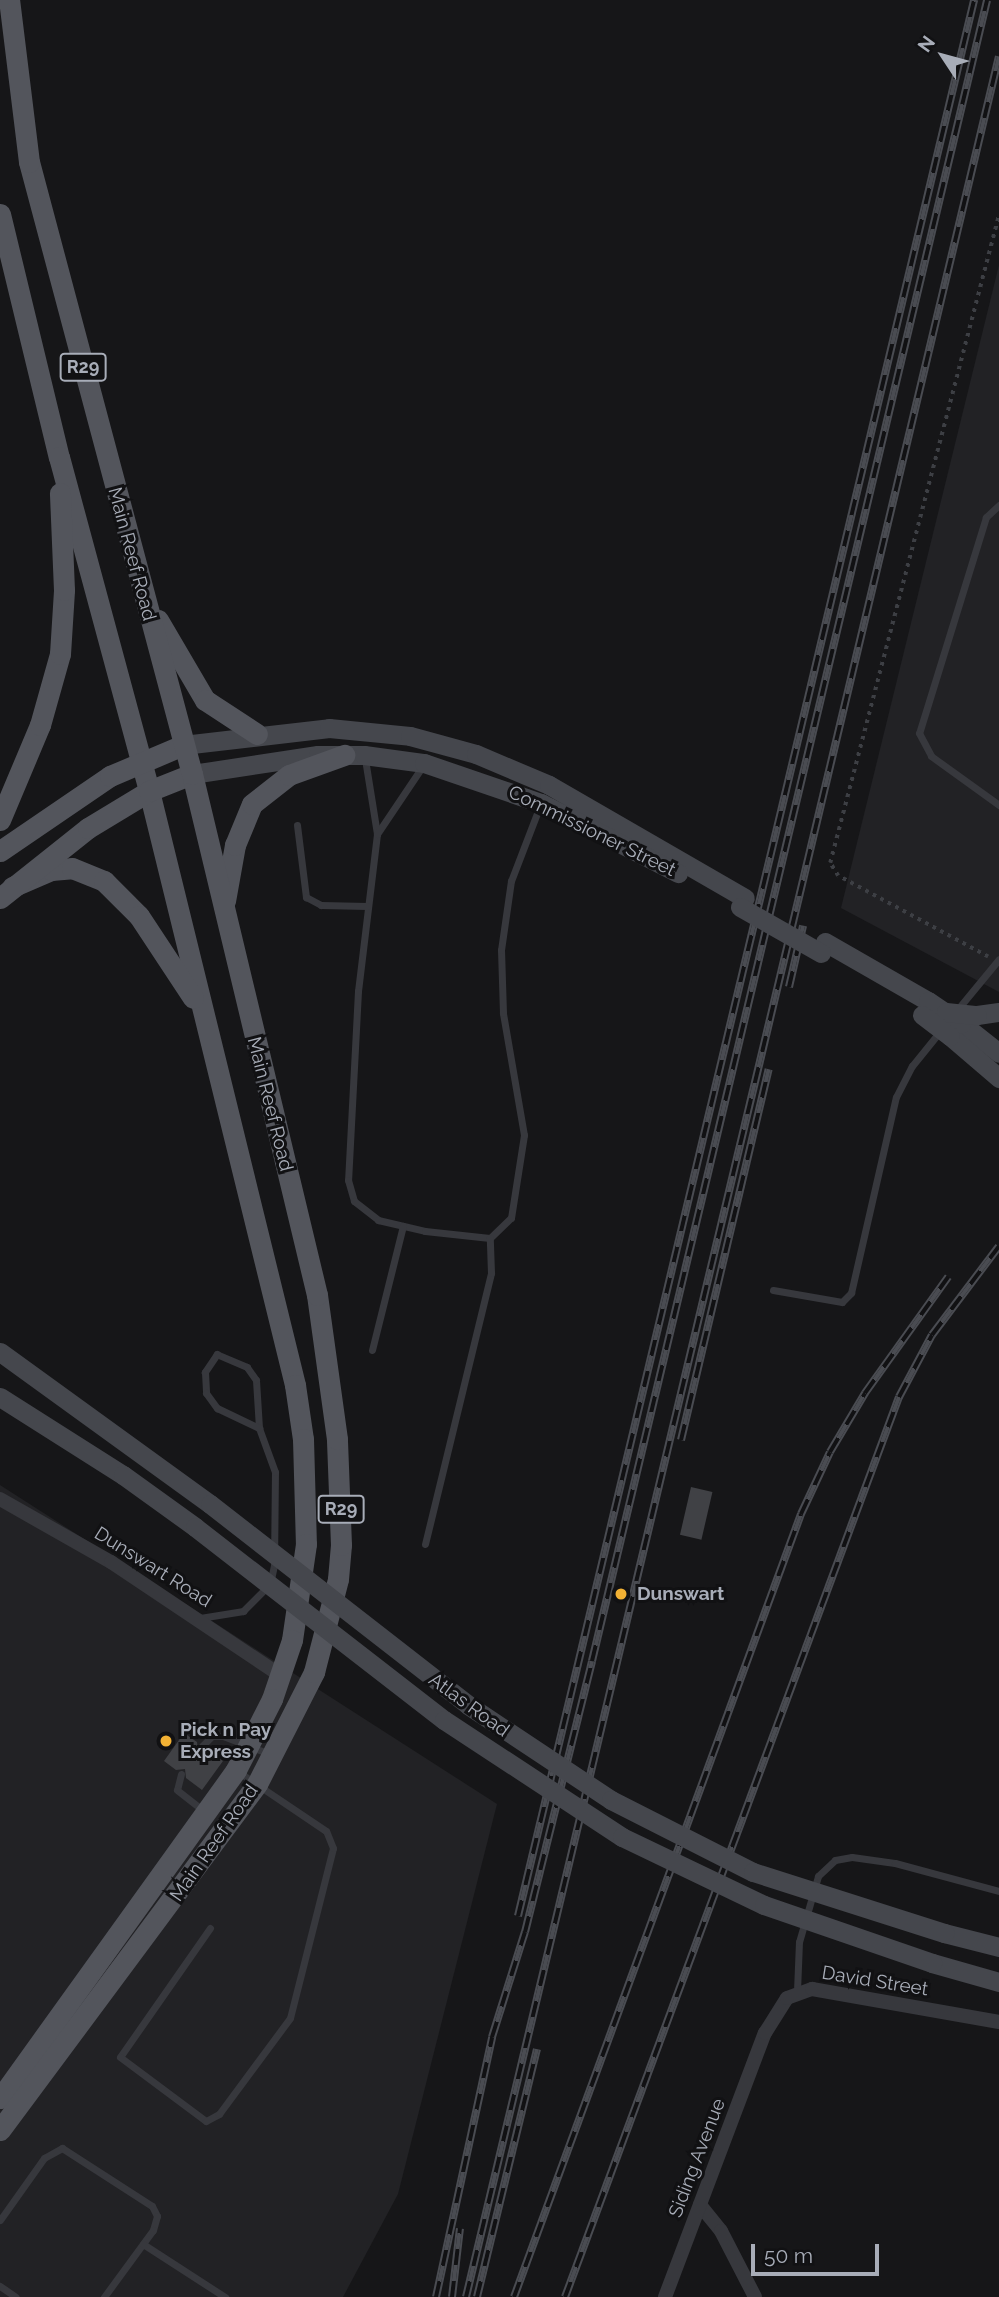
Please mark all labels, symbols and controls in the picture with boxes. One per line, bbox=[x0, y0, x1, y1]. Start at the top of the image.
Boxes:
north arrow bbox=[908, 21, 978, 91]
text: N bbox=[913, 31, 939, 56]
road number: R29 bbox=[58, 352, 108, 382]
street label: Main Reef Road bbox=[103, 484, 161, 624]
street label: Commissioner Street bbox=[504, 781, 680, 881]
street label: Main Reef Road bbox=[242, 1034, 298, 1174]
road number: R29 bbox=[316, 1494, 366, 1524]
street label: Dunswart Road bbox=[90, 1522, 216, 1612]
place label: Dunswart bbox=[637, 1583, 724, 1605]
marker: Dunswart bbox=[611, 1584, 631, 1604]
street label: Atlas Road bbox=[424, 1668, 514, 1742]
place label: Pick n Pay Express bbox=[180, 1719, 271, 1763]
marker: Pick n Pay Express bbox=[158, 1733, 174, 1749]
street label: Main Reef Road bbox=[165, 1780, 263, 1906]
street label: David Street bbox=[820, 1961, 930, 2001]
street label: Siding Avenue bbox=[664, 2095, 730, 2221]
scale bar bbox=[754, 2230, 882, 2274]
text: 50 m bbox=[764, 2243, 813, 2268]

